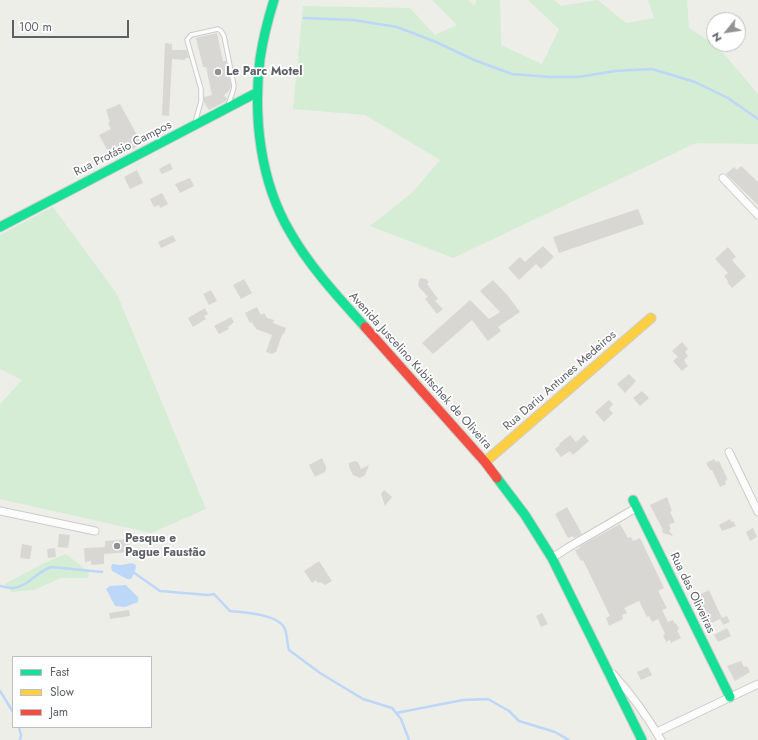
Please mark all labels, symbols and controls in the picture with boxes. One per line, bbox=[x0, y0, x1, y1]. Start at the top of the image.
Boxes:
scale bar bbox=[14, 12, 131, 38]
north arrow bbox=[706, 12, 746, 52]
text: 100 m bbox=[19, 18, 52, 36]
text: N bbox=[707, 30, 726, 45]
place label: Le Parc Motel bbox=[226, 65, 302, 79]
marker: Le Parc Motel bbox=[213, 67, 223, 77]
street label: Rua Protásio Campos bbox=[72, 118, 174, 180]
street label: Avenida Juscelino Kubitschek de Oliveira bbox=[346, 290, 494, 452]
street label: Rua Dariu Antunes Medeiros bbox=[501, 328, 619, 434]
place label: Pesque e Pague Faustão bbox=[125, 532, 206, 560]
marker: Pesque e Pague Faustão bbox=[112, 541, 122, 551]
street label: Rua das Oliveiras bbox=[666, 550, 718, 636]
legend bbox=[12, 656, 152, 728]
text: Fast bbox=[50, 663, 69, 681]
text: Slow bbox=[50, 683, 74, 701]
text: Jam bbox=[50, 703, 68, 721]

